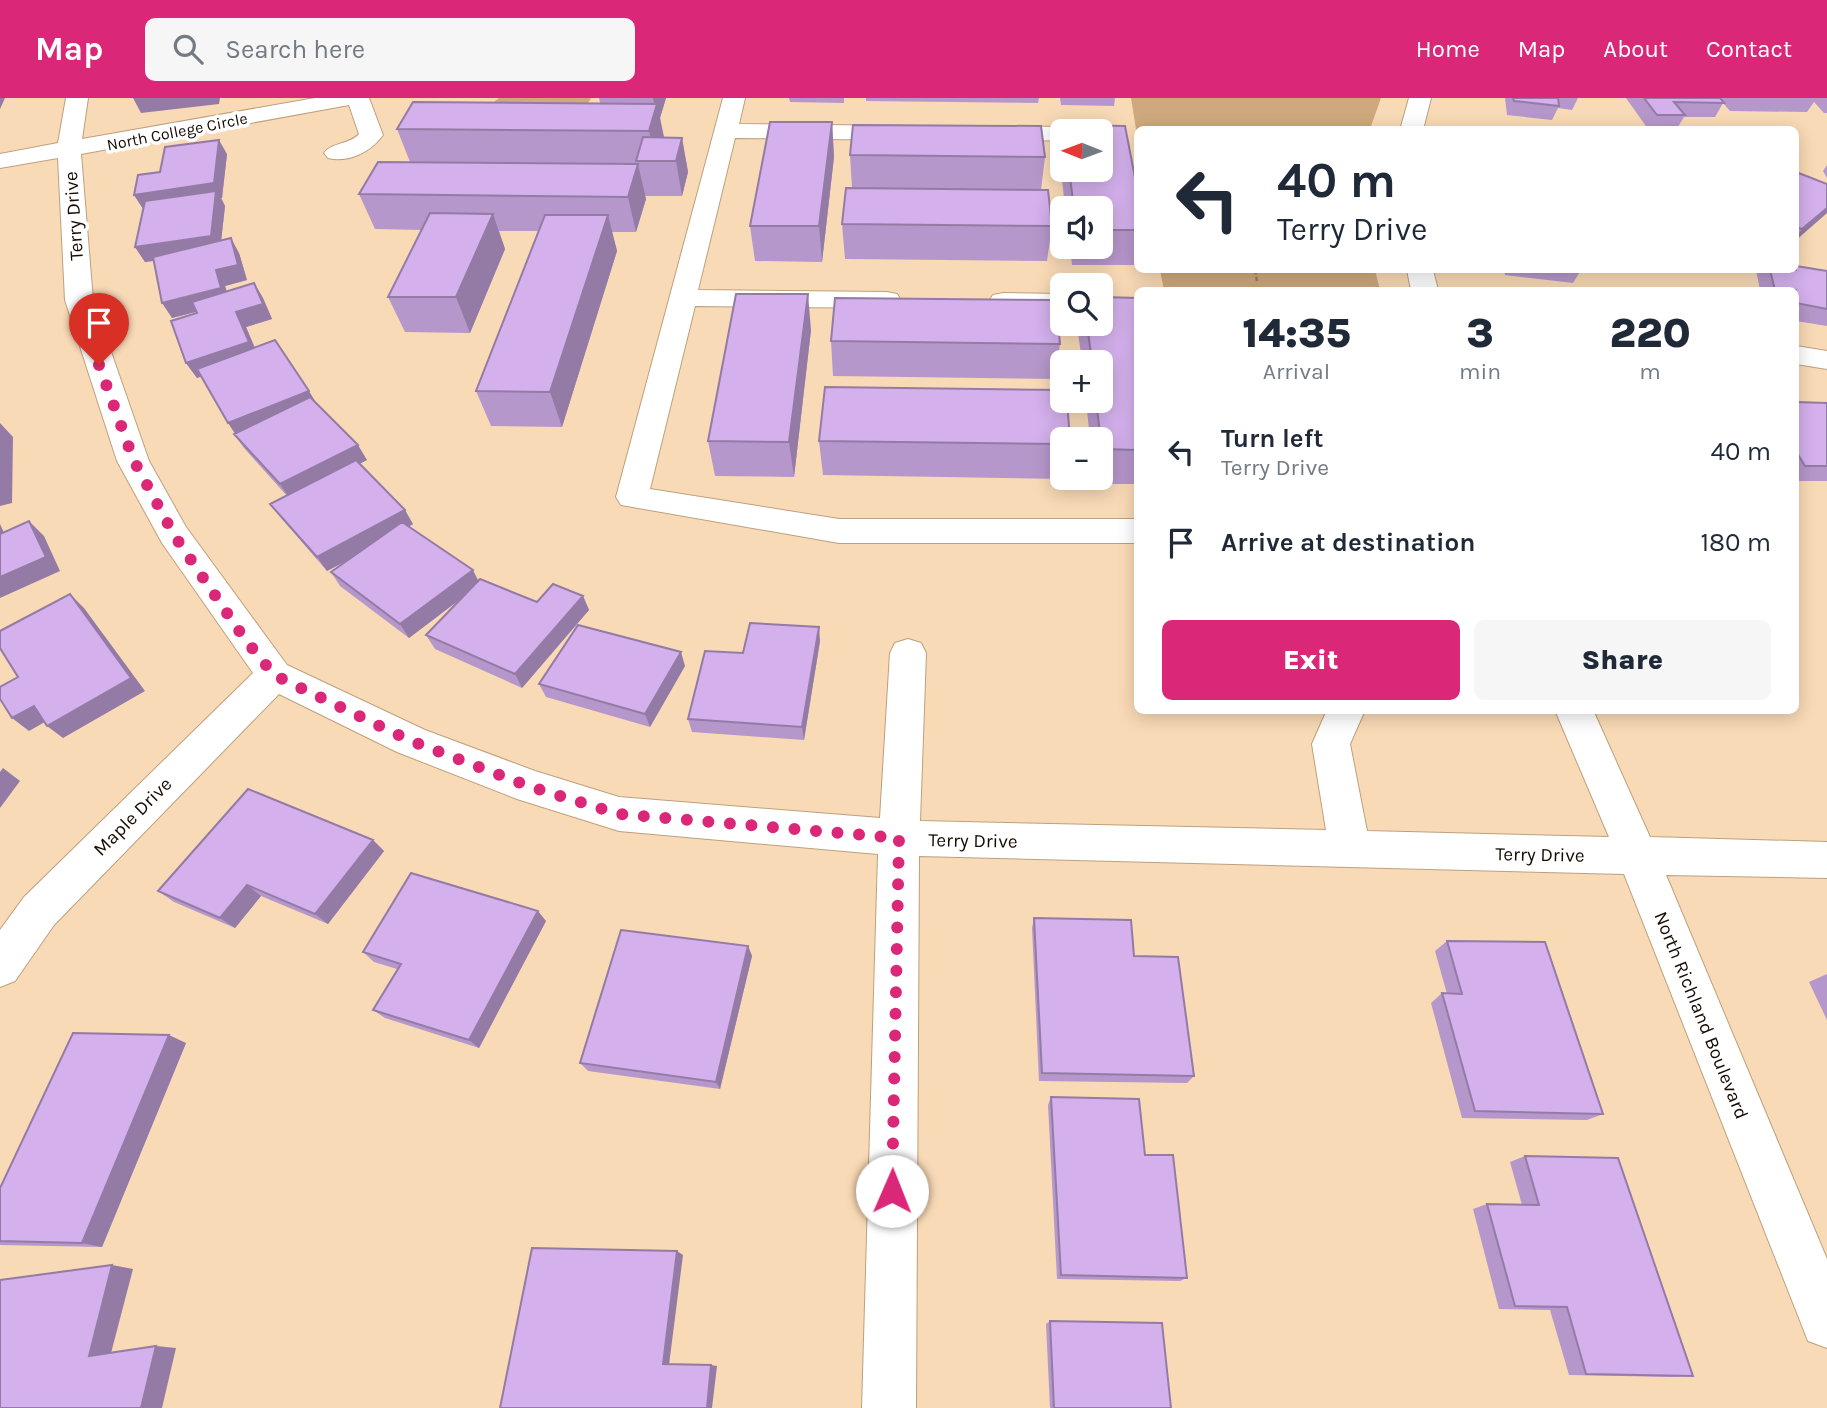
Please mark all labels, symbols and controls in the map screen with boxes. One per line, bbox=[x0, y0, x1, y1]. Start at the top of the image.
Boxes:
search box bbox=[145, 18, 635, 81]
text: Map bbox=[35, 30, 103, 68]
icon: search bbox=[169, 30, 207, 68]
text: Search here bbox=[225, 34, 365, 65]
text: Home bbox=[1416, 35, 1480, 63]
text: Map bbox=[1518, 35, 1565, 63]
text: About bbox=[1603, 35, 1668, 63]
text: Contact bbox=[1706, 35, 1792, 63]
street label: North College Circle bbox=[105, 109, 249, 154]
north arrow bbox=[1050, 119, 1113, 182]
map controls bbox=[1050, 119, 1113, 490]
text: 40 m bbox=[1277, 152, 1396, 209]
icon: left bbox=[1162, 154, 1253, 245]
street label: Terry Drive bbox=[60, 171, 88, 261]
button: sound bbox=[1050, 196, 1113, 259]
text: Terry Drive bbox=[1277, 211, 1427, 248]
button: search bbox=[1050, 273, 1113, 336]
pin bbox=[69, 293, 129, 365]
icon: arrive bbox=[80, 304, 118, 342]
text: 14:35 bbox=[1242, 308, 1351, 358]
text: 3 bbox=[1466, 308, 1494, 358]
text: 220 bbox=[1609, 308, 1691, 358]
button: + bbox=[1050, 350, 1113, 413]
text: Arrival bbox=[1263, 358, 1330, 385]
text: min bbox=[1459, 358, 1501, 385]
text: m bbox=[1639, 358, 1661, 385]
text: Turn left bbox=[1221, 423, 1323, 454]
button: − bbox=[1050, 427, 1113, 490]
icon: left bbox=[1162, 433, 1200, 471]
text: 40 m bbox=[1711, 436, 1771, 467]
text: Terry Drive bbox=[1221, 454, 1329, 481]
icon: arrive bbox=[1162, 524, 1200, 562]
text: Arrive at destination bbox=[1221, 527, 1475, 558]
text: 180 m bbox=[1701, 527, 1771, 558]
button: Exit bbox=[1162, 620, 1460, 700]
button: Share bbox=[1474, 620, 1771, 700]
street label: Maple Drive bbox=[89, 773, 176, 860]
street label: Terry Drive bbox=[928, 829, 1018, 853]
street label: Terry Drive bbox=[1495, 843, 1585, 867]
street label: North Richland Boulevard bbox=[1649, 908, 1753, 1122]
position arrow bbox=[855, 1154, 929, 1228]

